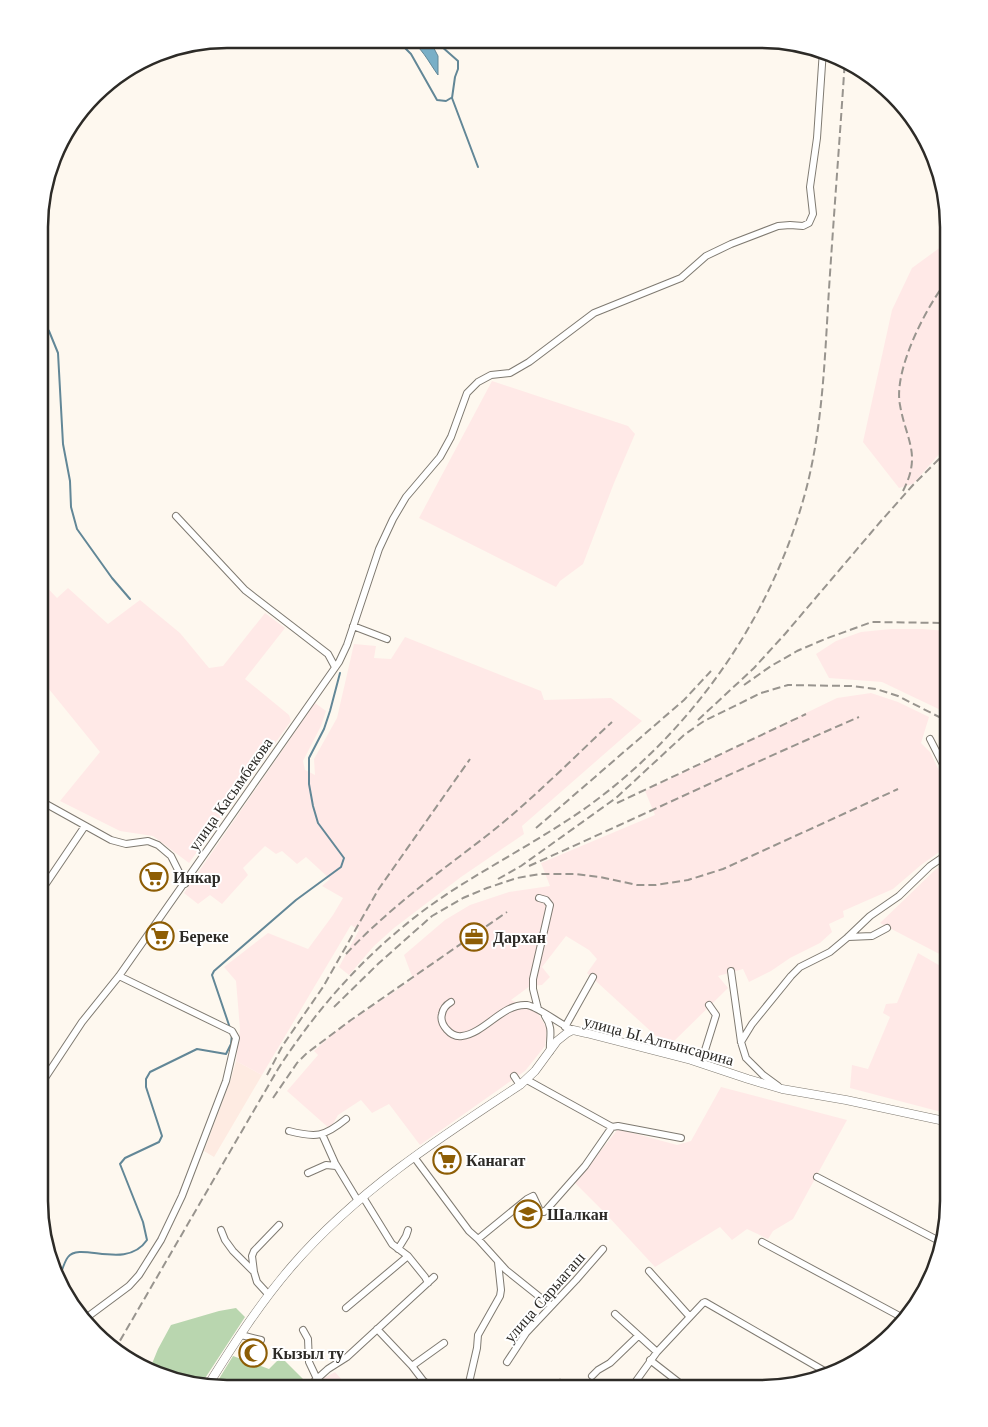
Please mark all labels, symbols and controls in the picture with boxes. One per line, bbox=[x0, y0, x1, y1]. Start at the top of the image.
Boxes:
street label: улица Касымбекова bbox=[183, 733, 277, 855]
supermarket icon: Инкар bbox=[139, 862, 169, 892]
place label: Инкар bbox=[173, 867, 221, 887]
supermarket icon: Береке bbox=[145, 921, 175, 951]
office icon: Дархан bbox=[459, 922, 489, 952]
place label: Береке bbox=[179, 926, 229, 946]
place label: Дархан bbox=[493, 927, 546, 947]
street label: улица Ы.Алтынсарина bbox=[582, 1010, 736, 1070]
supermarket icon: Канагат bbox=[432, 1145, 462, 1175]
place label: Канагат bbox=[466, 1150, 525, 1170]
school or university icon: Шалкан bbox=[513, 1199, 543, 1229]
place label: Шалкан bbox=[547, 1204, 608, 1224]
street label: улица Сарыагаш bbox=[499, 1247, 589, 1346]
mosque icon: Кызыл ту bbox=[238, 1338, 268, 1368]
place label: Кызыл ту bbox=[272, 1343, 344, 1363]

